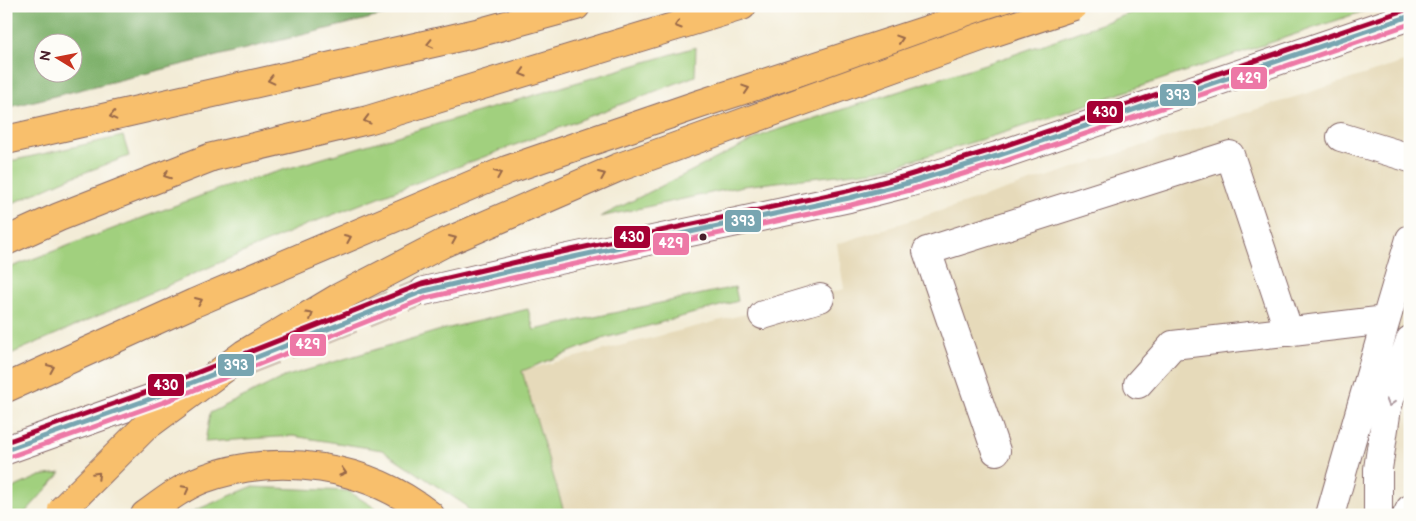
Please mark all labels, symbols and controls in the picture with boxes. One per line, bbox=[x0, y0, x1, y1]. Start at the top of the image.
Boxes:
one-way arrow bbox=[675, 20, 683, 30]
north arrow bbox=[32, 32, 82, 82]
one-way arrow bbox=[896, 35, 904, 45]
one-way arrow bbox=[425, 38, 434, 49]
text: N bbox=[36, 49, 55, 62]
line badge: 429 bbox=[1230, 66, 1268, 90]
one-way arrow bbox=[519, 67, 527, 77]
text: 429 bbox=[1237, 70, 1261, 87]
one-way arrow bbox=[267, 74, 276, 85]
line badge: 393 bbox=[1159, 83, 1197, 107]
one-way arrow bbox=[741, 85, 750, 95]
text: 393 bbox=[1166, 87, 1190, 104]
line badge: 430 bbox=[1086, 100, 1124, 124]
text: 430 bbox=[1092, 104, 1118, 121]
one-way arrow bbox=[108, 110, 117, 121]
one-way arrow bbox=[364, 114, 372, 124]
one-way arrow bbox=[163, 169, 172, 179]
one-way arrow bbox=[493, 170, 502, 180]
one-way arrow bbox=[597, 170, 606, 181]
line badge: 393 bbox=[724, 209, 762, 233]
text: 393 bbox=[731, 213, 755, 230]
line badge: 430 bbox=[613, 225, 651, 249]
text: 430 bbox=[619, 229, 645, 246]
line badge: 429 bbox=[652, 232, 690, 256]
unlabelled marker bbox=[698, 232, 708, 242]
one-way arrow bbox=[343, 234, 352, 244]
one-way arrow bbox=[448, 235, 457, 246]
text: 429 bbox=[659, 235, 683, 252]
one-way arrow bbox=[194, 297, 203, 308]
one-way arrow bbox=[304, 312, 313, 322]
line badge: 429 bbox=[289, 333, 327, 357]
text: 429 bbox=[296, 336, 320, 353]
line badge: 393 bbox=[217, 353, 255, 377]
text: 393 bbox=[224, 357, 248, 374]
one-way arrow bbox=[46, 364, 55, 375]
line badge: 430 bbox=[147, 373, 185, 397]
text: 430 bbox=[153, 377, 179, 394]
one-way arrow bbox=[1385, 398, 1395, 407]
one-way arrow bbox=[339, 467, 347, 477]
one-way arrow bbox=[91, 472, 100, 481]
one-way arrow bbox=[180, 485, 189, 495]

